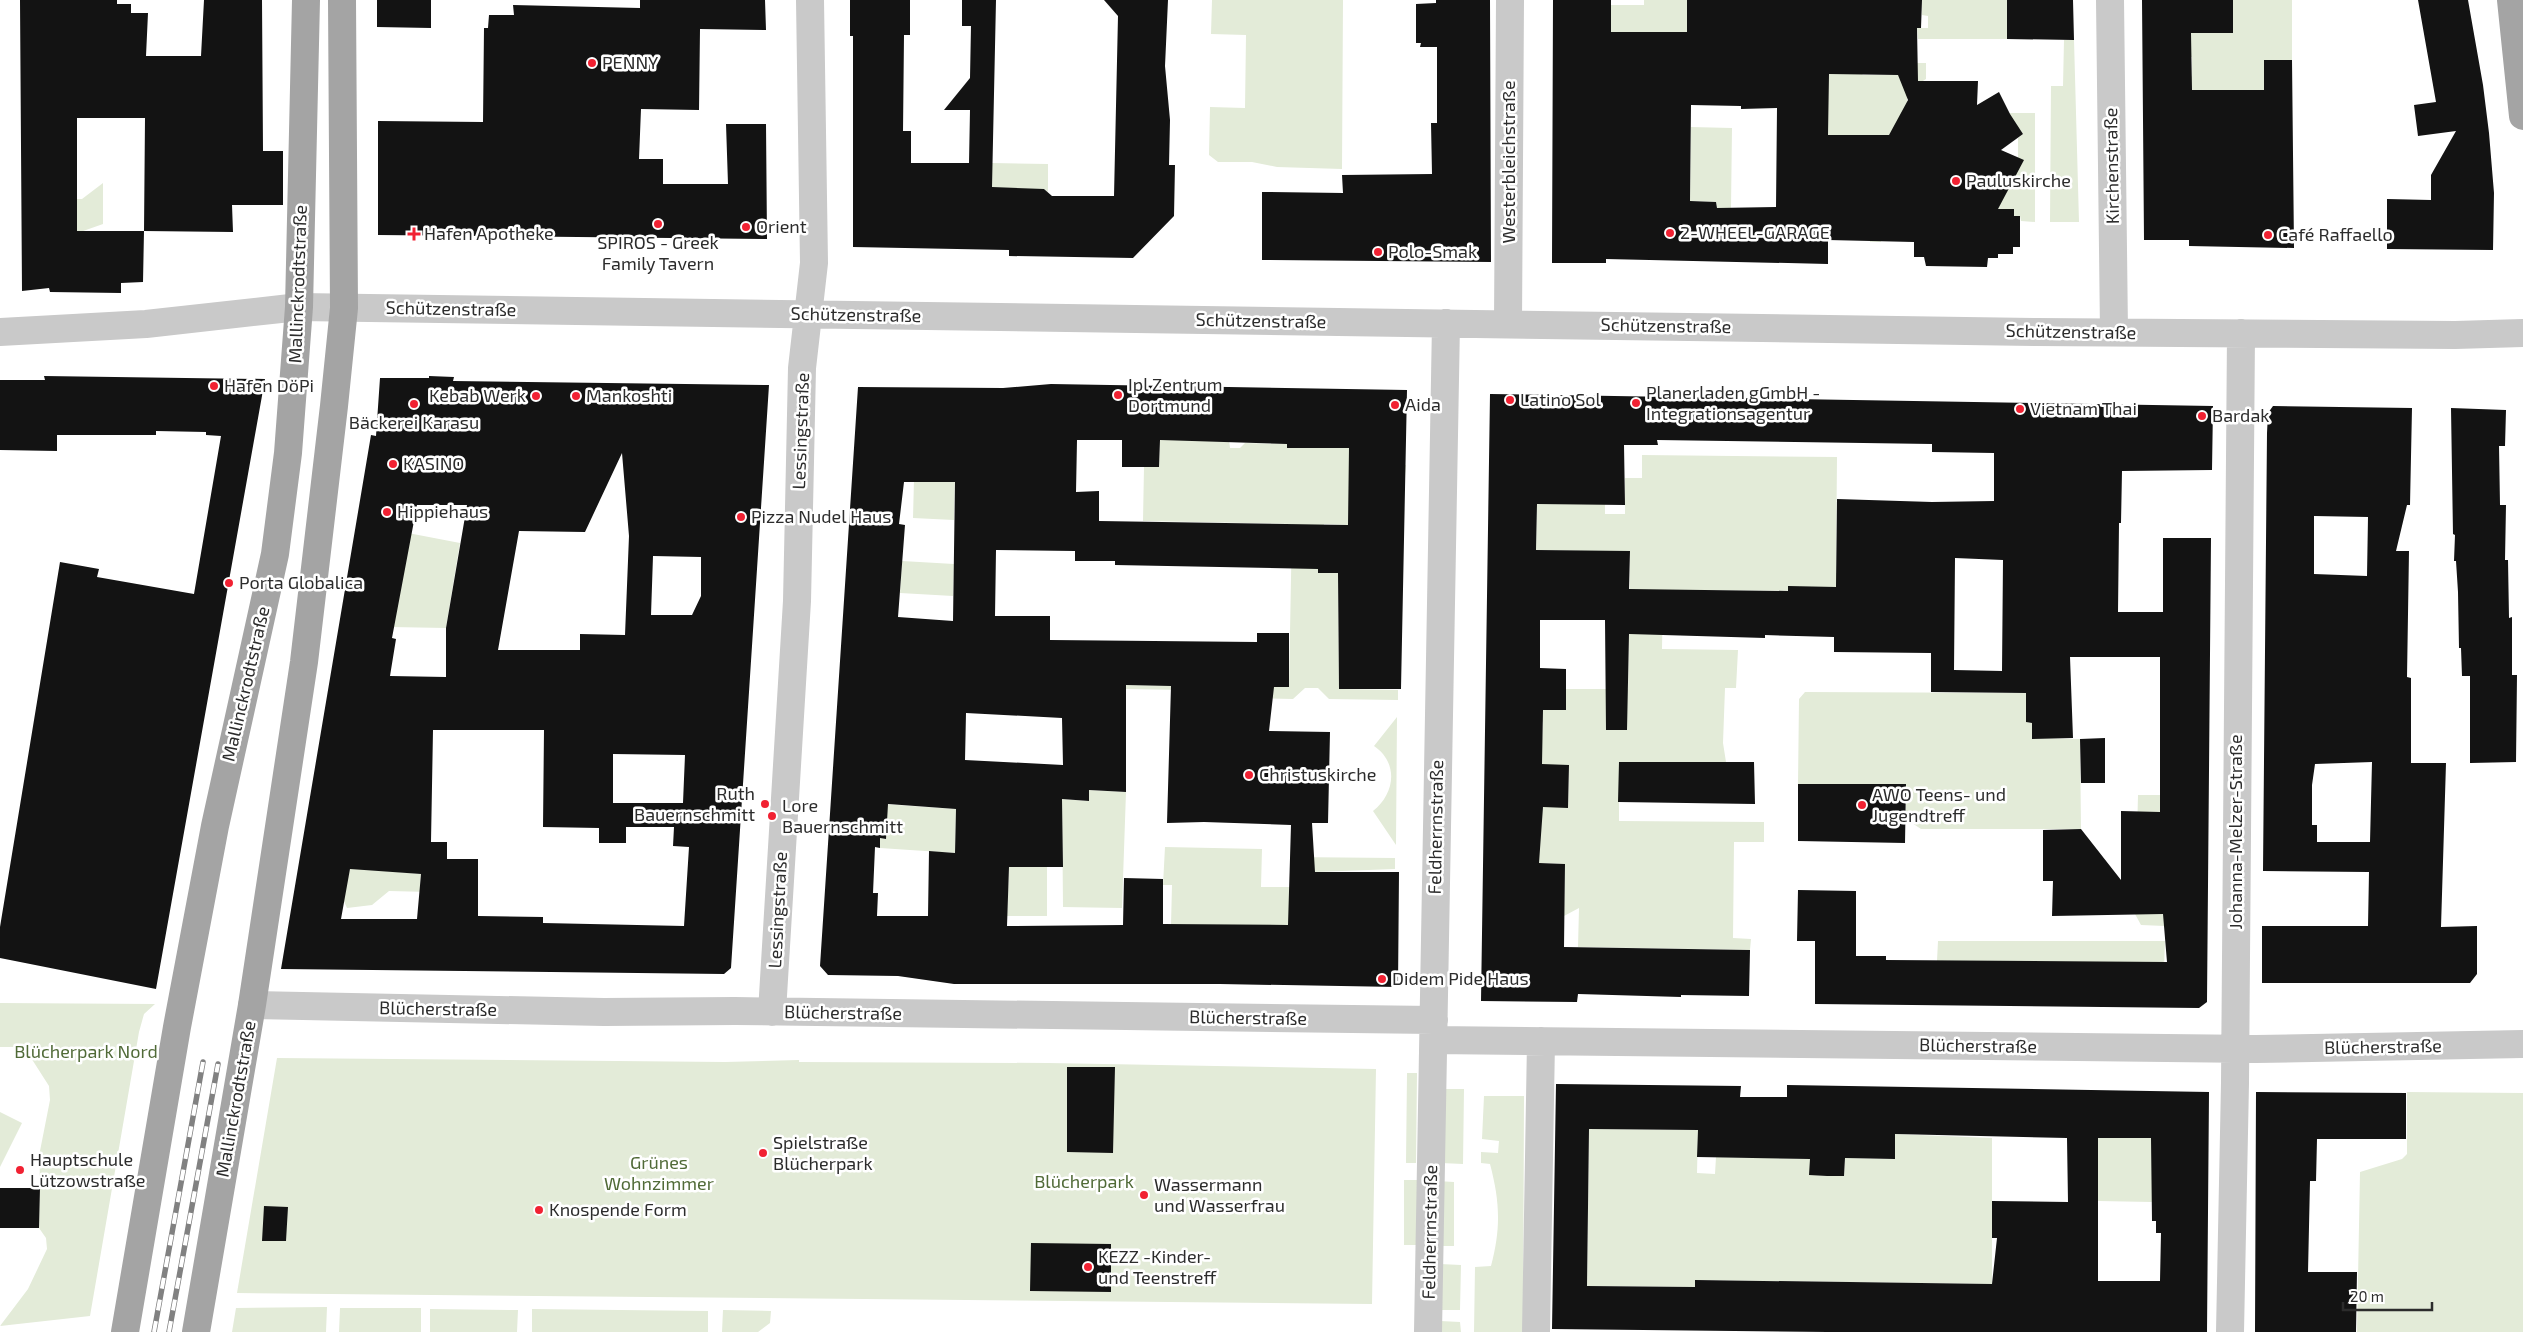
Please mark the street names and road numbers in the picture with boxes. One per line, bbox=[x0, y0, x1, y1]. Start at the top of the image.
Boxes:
street label: Westerbleichstraße bbox=[1497, 80, 1519, 244]
street label: Kirchenstraße bbox=[2099, 108, 2123, 224]
street label: Mallinckrodtstraße bbox=[283, 204, 311, 364]
street label: Schützenstraße bbox=[385, 296, 517, 320]
street label: Schützenstraße bbox=[790, 302, 922, 326]
street label: Schützenstraße bbox=[1195, 308, 1327, 332]
street label: Schützenstraße bbox=[1600, 313, 1732, 337]
street label: Schützenstraße bbox=[2005, 319, 2137, 343]
street label: Lessingstraße bbox=[787, 372, 813, 490]
street label: Mallinckrodtstraße bbox=[216, 604, 274, 763]
street label: Johanna-Melzer-Straße bbox=[2224, 734, 2246, 930]
street label: Feldherrnstraße bbox=[1423, 759, 1447, 895]
street label: Lessingstraße bbox=[763, 851, 791, 969]
street label: Blücherstraße bbox=[379, 996, 497, 1020]
street label: Blücherstraße bbox=[784, 1000, 902, 1024]
street label: Blücherstraße bbox=[1189, 1005, 1307, 1029]
street label: Mallinckrodtstraße bbox=[210, 1019, 260, 1179]
street label: Blücherstraße bbox=[1919, 1033, 2037, 1057]
street label: Blücherstraße bbox=[2324, 1034, 2442, 1058]
street label: Feldherrnstraße bbox=[1417, 1164, 1441, 1300]

